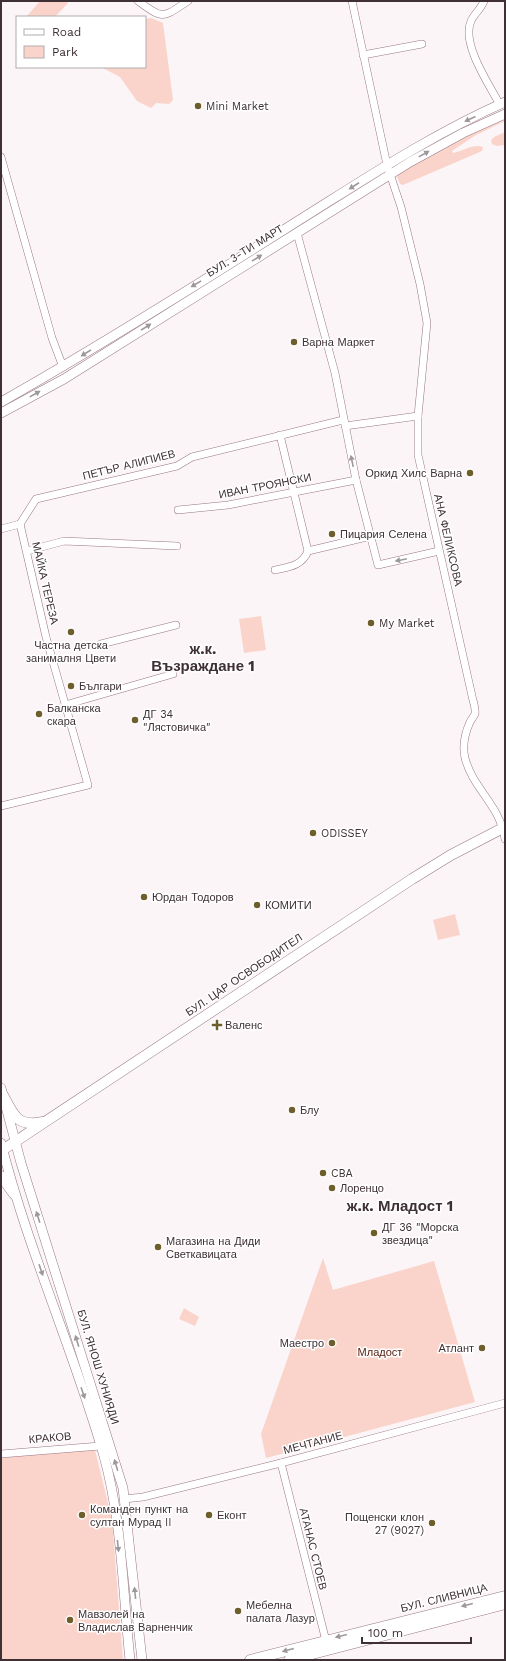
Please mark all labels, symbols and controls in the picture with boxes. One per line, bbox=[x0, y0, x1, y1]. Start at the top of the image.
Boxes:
legend bbox=[16, 16, 146, 68]
text: Road bbox=[52, 25, 81, 39]
text: Park bbox=[52, 45, 78, 59]
place label: Mini Market bbox=[206, 100, 269, 113]
marker: Mini Market bbox=[193, 101, 203, 111]
one-way arrow bbox=[464, 116, 475, 122]
one-way arrow bbox=[418, 151, 430, 158]
one-way arrow bbox=[348, 182, 360, 189]
street label: БУЛ. 3-ТИ МАРТ bbox=[204, 222, 286, 280]
one-way arrow bbox=[252, 254, 262, 262]
one-way arrow bbox=[190, 281, 202, 288]
one-way arrow bbox=[141, 323, 151, 331]
place label: Варна Маркет bbox=[302, 336, 375, 349]
marker: Варна Маркет bbox=[289, 337, 299, 347]
one-way arrow bbox=[81, 349, 91, 357]
one-way arrow bbox=[29, 391, 41, 398]
street label: ПЕТЪР АЛИПИЕВ bbox=[81, 447, 177, 483]
one-way arrow bbox=[349, 455, 355, 467]
place label: Оркид Хилс Варна bbox=[365, 467, 463, 480]
marker: Оркид Хилс Варна bbox=[465, 468, 475, 478]
street label: ИВАН ТРОЯНСКИ bbox=[218, 471, 312, 501]
street label: АНА ФЕЛИКСОВА bbox=[431, 493, 465, 588]
place label: Пицария Селена bbox=[340, 528, 428, 541]
marker: Пицария Селена bbox=[327, 529, 337, 539]
street label: МАЙКА ТЕРЕЗА bbox=[29, 540, 61, 626]
one-way arrow bbox=[395, 557, 407, 563]
place label: My Market bbox=[379, 617, 435, 630]
marker: My Market bbox=[366, 618, 376, 628]
marker: Частна детска занималня Цвети bbox=[66, 627, 76, 637]
place label: Частна детска занималня Цвети bbox=[26, 639, 116, 665]
district label: ж.к. Възраждане 1 bbox=[151, 640, 255, 675]
place label: Българи bbox=[79, 680, 122, 693]
marker: Българи bbox=[66, 681, 76, 691]
place label: Балканска скара bbox=[47, 702, 102, 728]
place label: ДГ 34 "Лястовичка" bbox=[143, 708, 210, 734]
marker: Балканска скара bbox=[34, 709, 44, 719]
marker: ДГ 34 "Лястовичка" bbox=[130, 715, 140, 725]
place label: ODISSEY bbox=[321, 827, 369, 840]
marker: ODISSEY bbox=[308, 828, 318, 838]
place label: Юрдан Тодоров bbox=[152, 891, 234, 904]
marker: Юрдан Тодоров bbox=[139, 892, 149, 902]
place label: КОМИТИ bbox=[265, 899, 312, 912]
marker: КОМИТИ bbox=[252, 900, 262, 910]
street label: БУЛ. ЦАР ОСВОБОДИТЕЛ bbox=[183, 931, 305, 1019]
place label: Валенс bbox=[225, 1019, 263, 1032]
marker: Валенс bbox=[212, 1020, 222, 1030]
place label: Блу bbox=[300, 1104, 320, 1117]
marker: Блу bbox=[287, 1105, 297, 1115]
place label: CBA bbox=[331, 1167, 353, 1180]
marker: CBA bbox=[318, 1168, 328, 1178]
place label: Лоренцо bbox=[340, 1182, 384, 1195]
marker: Лоренцо bbox=[327, 1183, 337, 1193]
district label: ж.к. Младост 1 bbox=[346, 1197, 453, 1215]
one-way arrow bbox=[35, 1211, 41, 1223]
place label: ДГ 36 "Морска звездица" bbox=[382, 1221, 460, 1247]
marker: ДГ 36 "Морска звездица" bbox=[369, 1228, 379, 1238]
place label: Магазина на Диди Светкавицата bbox=[166, 1235, 260, 1261]
marker: Магазина на Диди Светкавицата bbox=[153, 1242, 163, 1252]
one-way arrow bbox=[38, 1264, 44, 1276]
street label: БУЛ. ЯНОШ ХУНИЯДИ bbox=[74, 1308, 122, 1426]
one-way arrow bbox=[74, 1335, 80, 1347]
place label: Маестро bbox=[280, 1337, 324, 1350]
marker: Маестро bbox=[327, 1338, 337, 1348]
place label: Атлант bbox=[438, 1342, 474, 1355]
marker: Атлант bbox=[477, 1343, 487, 1353]
park label: Младост bbox=[358, 1346, 402, 1359]
one-way arrow bbox=[80, 1387, 86, 1399]
street label: МЕЧТАНИЕ bbox=[282, 1429, 344, 1457]
street label: КРАКОВ bbox=[28, 1430, 72, 1446]
one-way arrow bbox=[113, 1459, 119, 1471]
place label: Команден пункт на султан Мурад II bbox=[90, 1503, 189, 1529]
street label: АТАНАС СТОЕВ bbox=[297, 1507, 329, 1591]
place label: Еконт bbox=[217, 1509, 247, 1522]
marker: Команден пункт на султан Мурад II bbox=[77, 1510, 87, 1520]
marker: Еконт bbox=[204, 1510, 214, 1520]
place label: Пощенски клон 27 (9027) bbox=[345, 1511, 424, 1537]
marker: Пощенски клон 27 (9027) bbox=[427, 1518, 437, 1528]
one-way arrow bbox=[115, 1540, 122, 1552]
street label: БУЛ. СЛИВНИЦА bbox=[399, 1581, 489, 1615]
one-way arrow bbox=[132, 1587, 138, 1599]
place label: Мебелна палата Лазур bbox=[246, 1599, 315, 1625]
one-way arrow bbox=[461, 1602, 473, 1608]
marker: Мебелна палата Лазур bbox=[233, 1606, 243, 1616]
place label: Мавзолей на Владислав Варненчик bbox=[78, 1608, 193, 1634]
marker: Мавзолей на Владислав Варненчик bbox=[65, 1615, 75, 1625]
scale bar bbox=[362, 1619, 471, 1645]
text: 100 m bbox=[368, 1626, 403, 1640]
one-way arrow bbox=[335, 1633, 347, 1639]
one-way arrow bbox=[282, 1647, 294, 1653]

